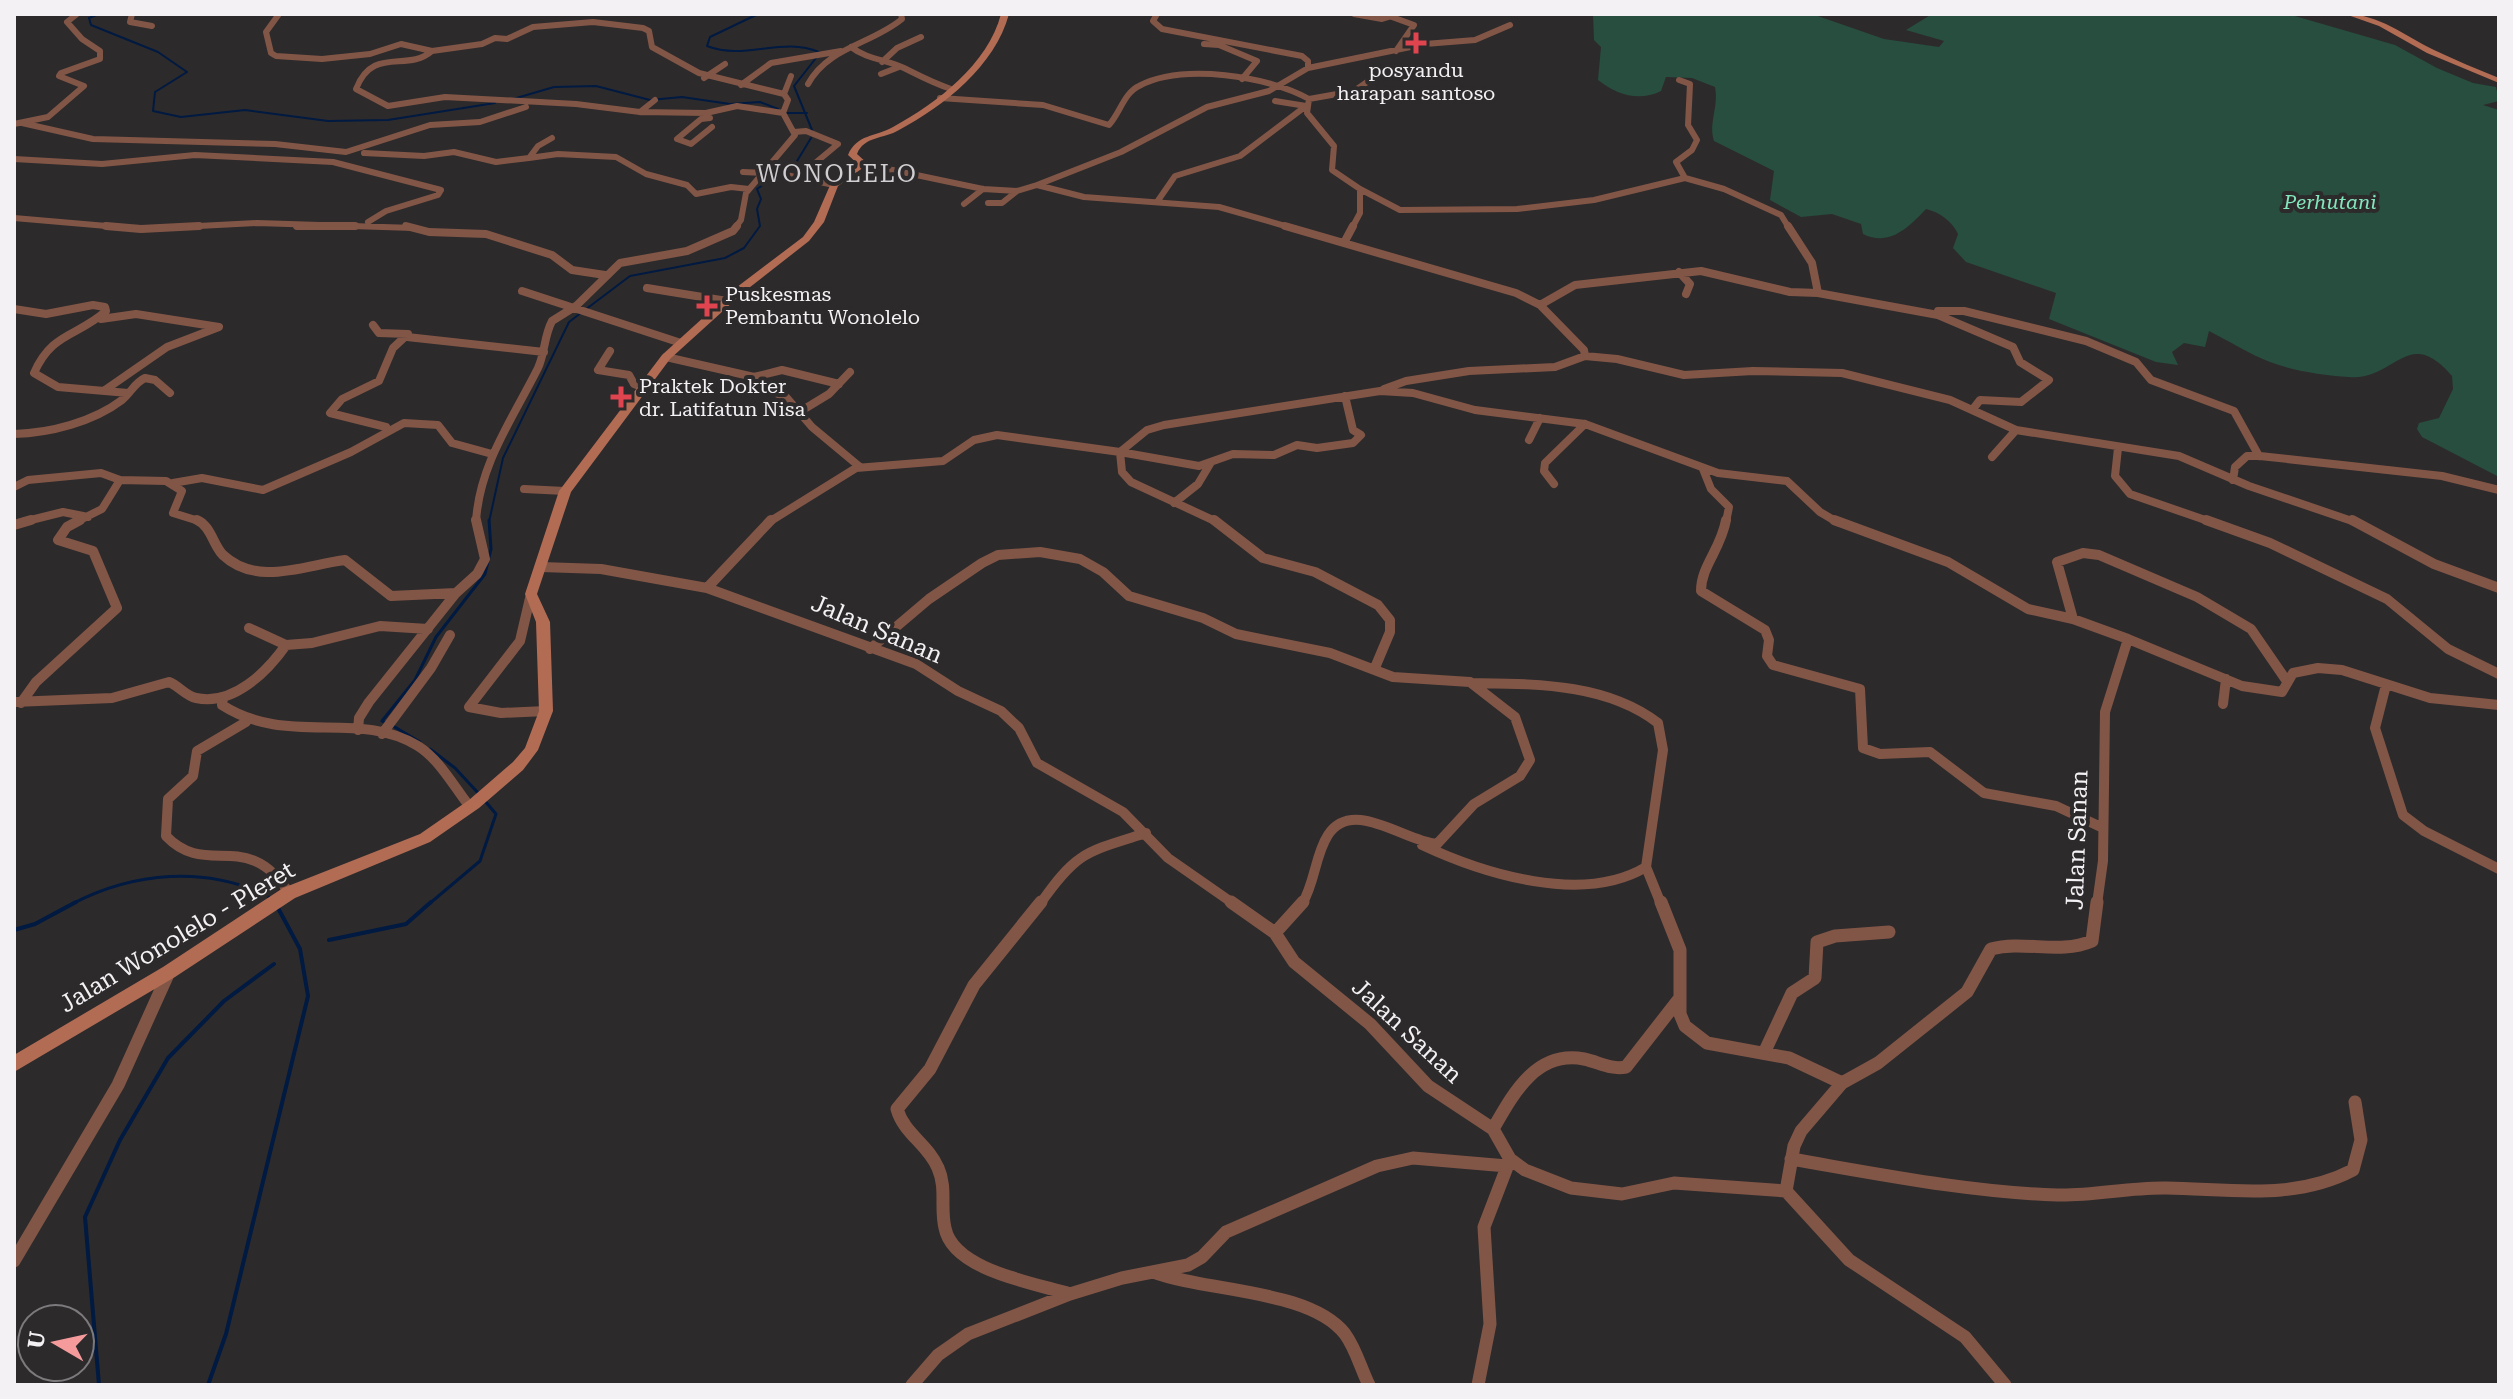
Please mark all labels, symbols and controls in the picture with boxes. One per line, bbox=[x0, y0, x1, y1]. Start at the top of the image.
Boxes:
marker: posyandu harapan santoso bbox=[1405, 32, 1427, 54]
place label: posyandu harapan santoso bbox=[1337, 58, 1495, 105]
district label: WONOLELO bbox=[756, 160, 918, 188]
park label: Perhutani bbox=[2282, 190, 2377, 214]
place label: Puskesmas Pembantu Wonolelo bbox=[725, 282, 920, 329]
marker: Puskesmas Pembantu Wonolelo bbox=[696, 295, 718, 317]
place label: Praktek Dokter dr. Latifatun Nisa bbox=[639, 374, 805, 421]
marker: Praktek Dokter dr. Latifatun Nisa bbox=[610, 386, 632, 408]
street label: Jalan Sanan bbox=[807, 589, 947, 669]
street label: Jalan Sanan bbox=[2061, 770, 2093, 910]
street label: Jalan Wonolelo - Pleret bbox=[54, 856, 300, 1018]
street label: Jalan Sanan bbox=[1346, 973, 1468, 1089]
north arrow bbox=[16, 1303, 96, 1383]
text: U bbox=[23, 1330, 50, 1350]

